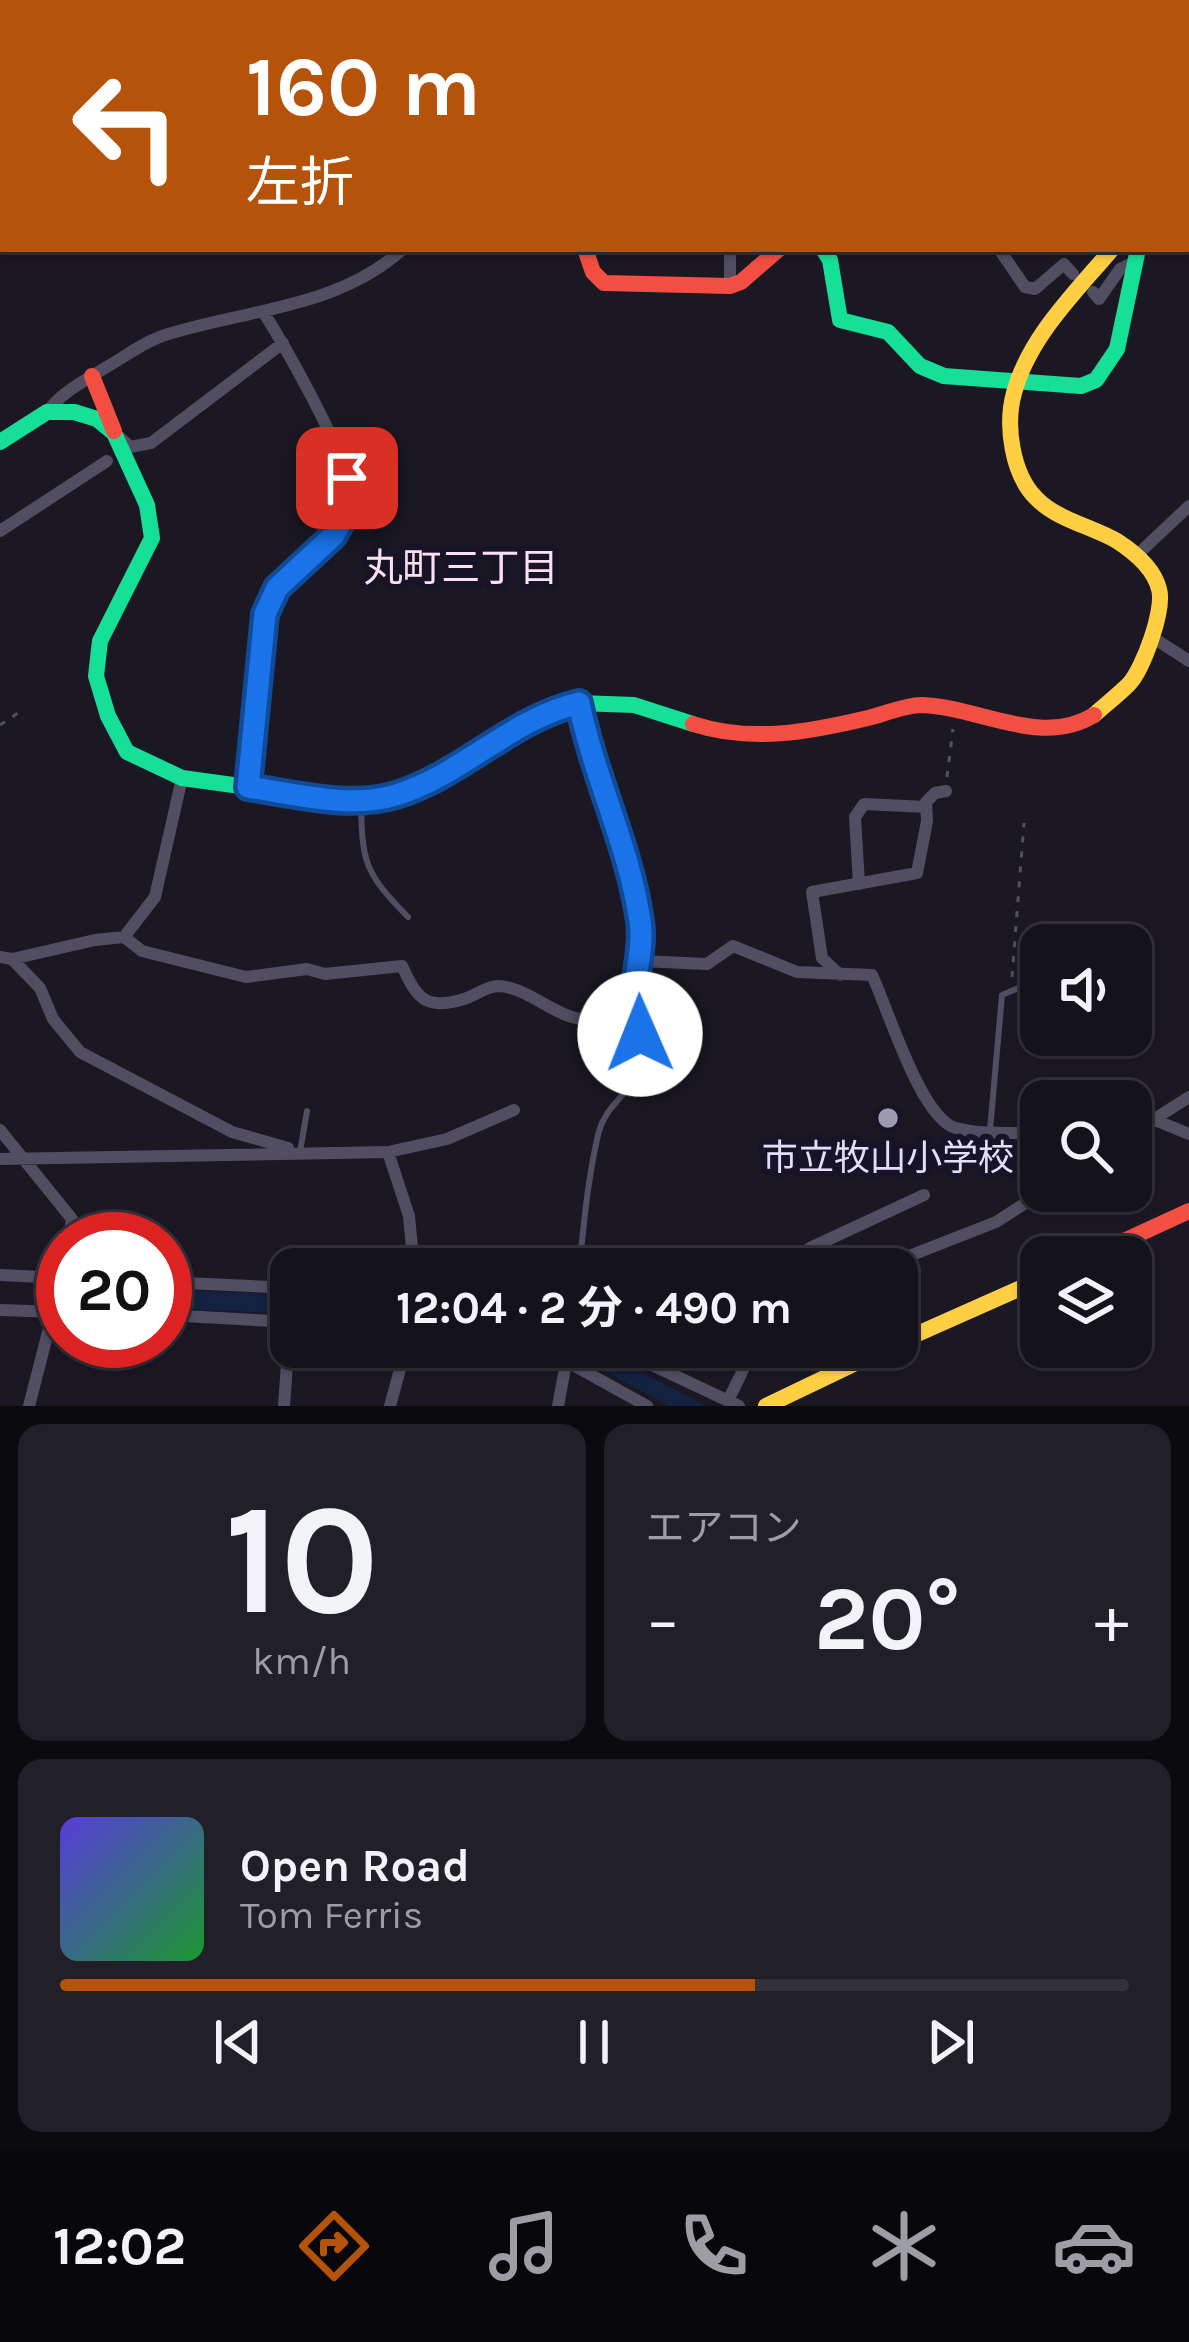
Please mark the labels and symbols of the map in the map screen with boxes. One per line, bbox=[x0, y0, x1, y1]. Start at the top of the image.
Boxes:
pin bbox=[296, 427, 398, 529]
district label: 丸町三丁目 bbox=[363, 545, 559, 591]
position arrow bbox=[577, 971, 703, 1097]
marker: 市立牧山小学校 bbox=[875, 1105, 901, 1131]
place label: 市立牧山小学校 bbox=[762, 1137, 1014, 1179]
speed limit sign: 20 bbox=[36, 1212, 192, 1368]

